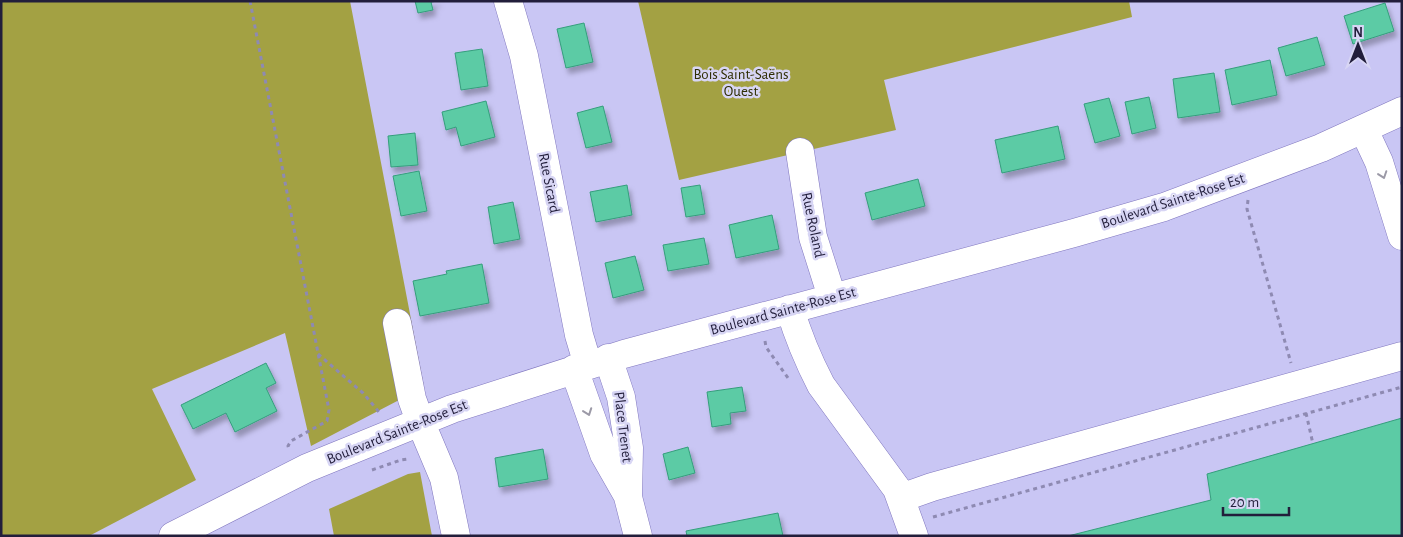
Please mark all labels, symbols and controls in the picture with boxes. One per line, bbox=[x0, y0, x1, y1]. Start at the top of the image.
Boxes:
north arrow bbox=[1333, 20, 1383, 70]
text: N bbox=[1353, 26, 1363, 40]
park label: Bois Saint-Saëns Ouest bbox=[693, 67, 789, 99]
street label: Rue Sicard bbox=[536, 152, 562, 214]
one-way arrow bbox=[1377, 170, 1387, 178]
street label: Boulevard Sainte-Rose Est bbox=[1099, 171, 1247, 231]
street label: Rue Roland bbox=[799, 191, 827, 259]
street label: Boulevard Sainte-Rose Est bbox=[709, 284, 858, 338]
street label: Place Trenet bbox=[611, 391, 635, 463]
street label: Boulevard Sainte-Rose Est bbox=[325, 397, 469, 467]
one-way arrow bbox=[582, 407, 592, 416]
scale bar bbox=[1223, 484, 1289, 516]
text: 20 m bbox=[1230, 495, 1259, 510]

